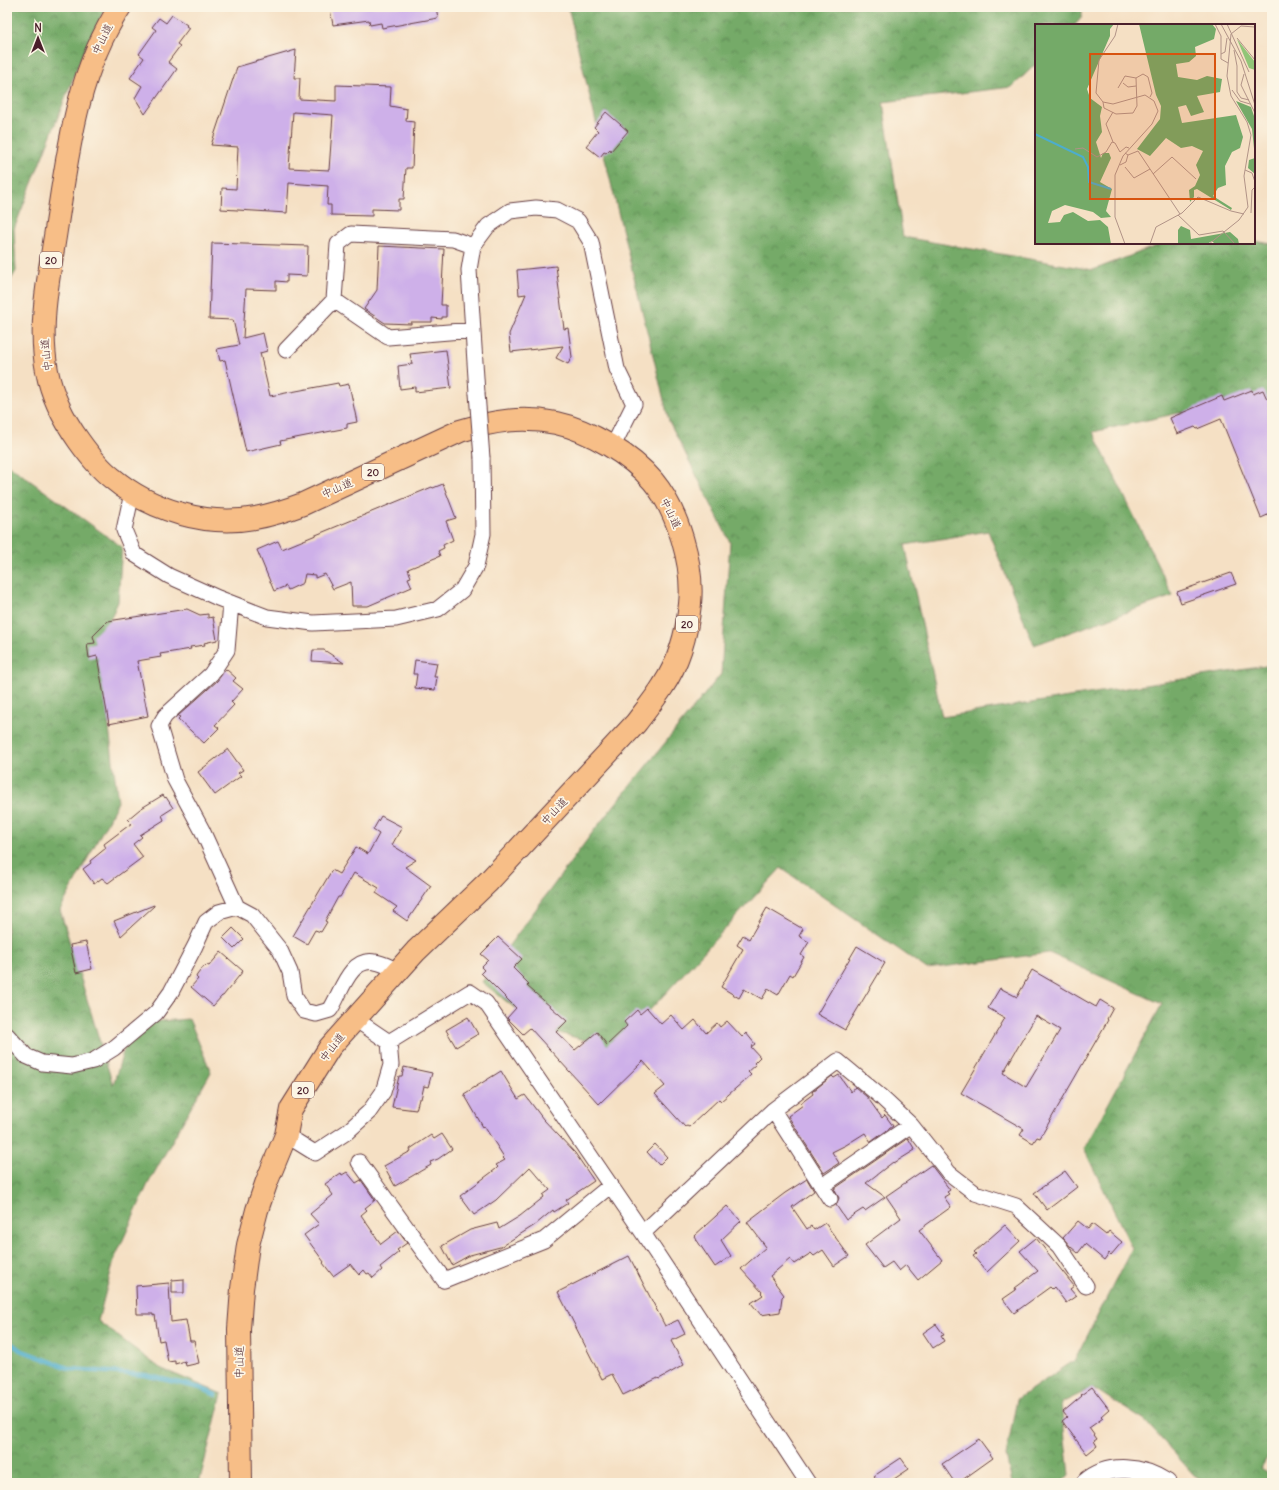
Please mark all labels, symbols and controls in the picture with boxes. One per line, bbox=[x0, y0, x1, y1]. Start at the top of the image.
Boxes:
north arrow bbox=[18, 18, 58, 58]
text: N bbox=[34, 21, 42, 35]
street label: 中山道 bbox=[88, 21, 116, 57]
inset map bbox=[1035, 24, 1255, 244]
road number: 20 bbox=[40, 252, 62, 268]
street label: 中山道 bbox=[37, 338, 55, 372]
road number: 20 bbox=[362, 464, 384, 480]
street label: 中山道 bbox=[319, 475, 355, 501]
street label: 中山道 bbox=[657, 495, 685, 531]
road number: 20 bbox=[676, 616, 698, 632]
street label: 中山道 bbox=[538, 794, 570, 828]
street label: 中山道 bbox=[316, 1030, 348, 1064]
road number: 20 bbox=[292, 1082, 314, 1098]
street label: 中山道 bbox=[232, 1346, 246, 1379]

